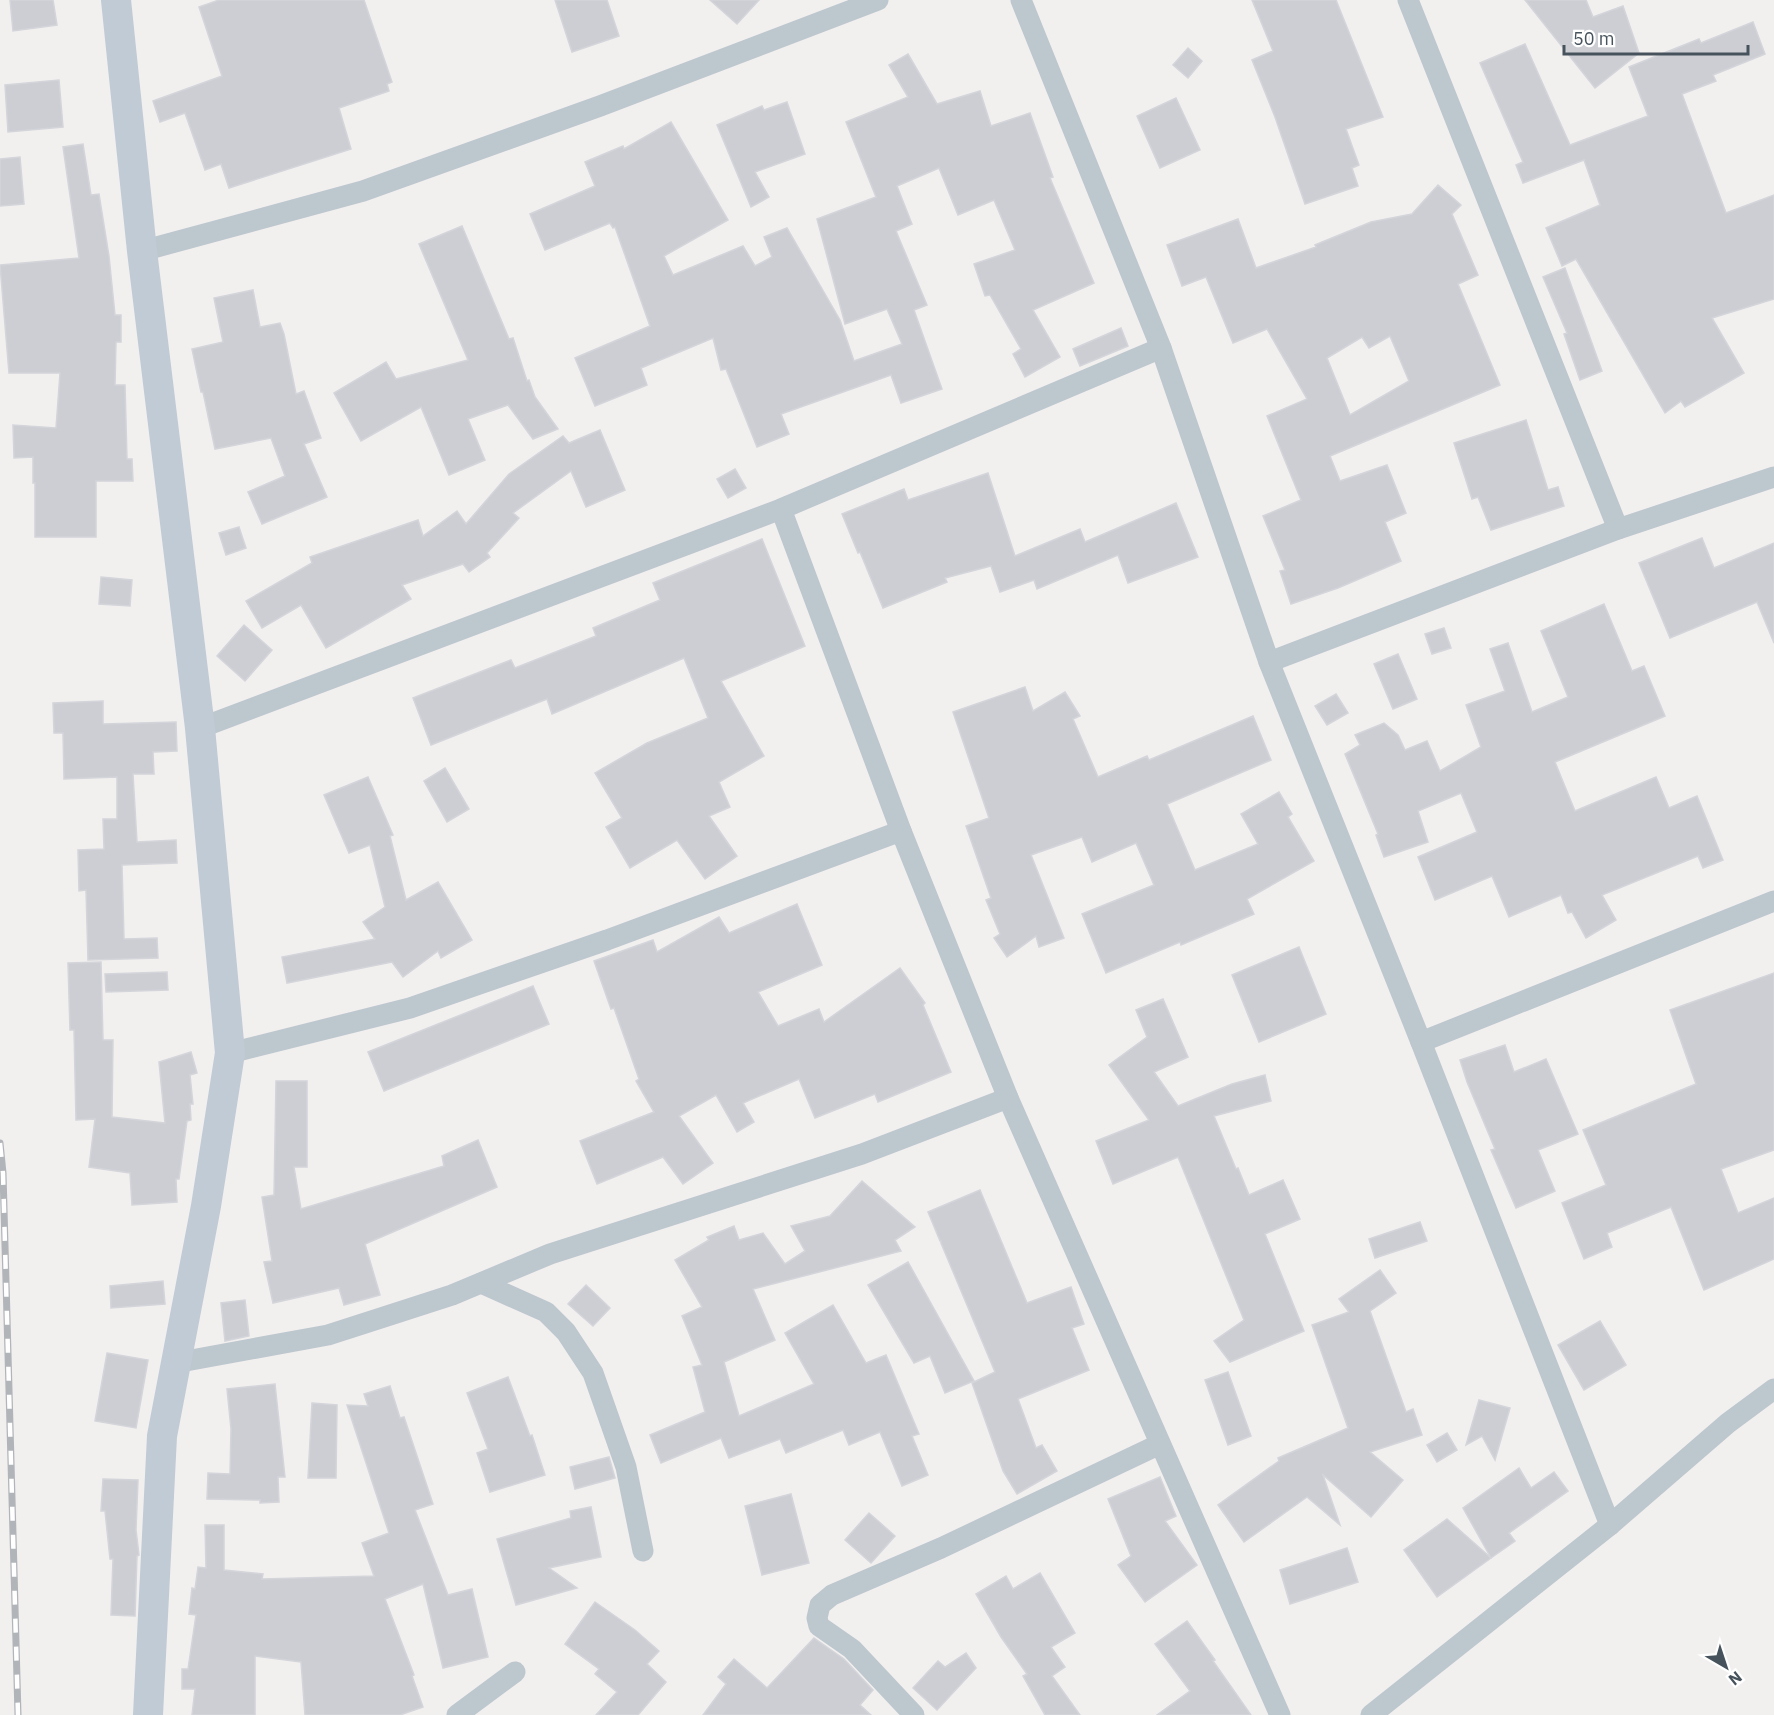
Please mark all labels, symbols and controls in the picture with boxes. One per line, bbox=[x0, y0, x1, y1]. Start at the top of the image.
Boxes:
scale bar bbox=[1564, 18, 1748, 56]
text: 50 m bbox=[1573, 27, 1615, 50]
north arrow bbox=[1696, 1637, 1756, 1697]
text: N bbox=[1725, 1667, 1746, 1690]

